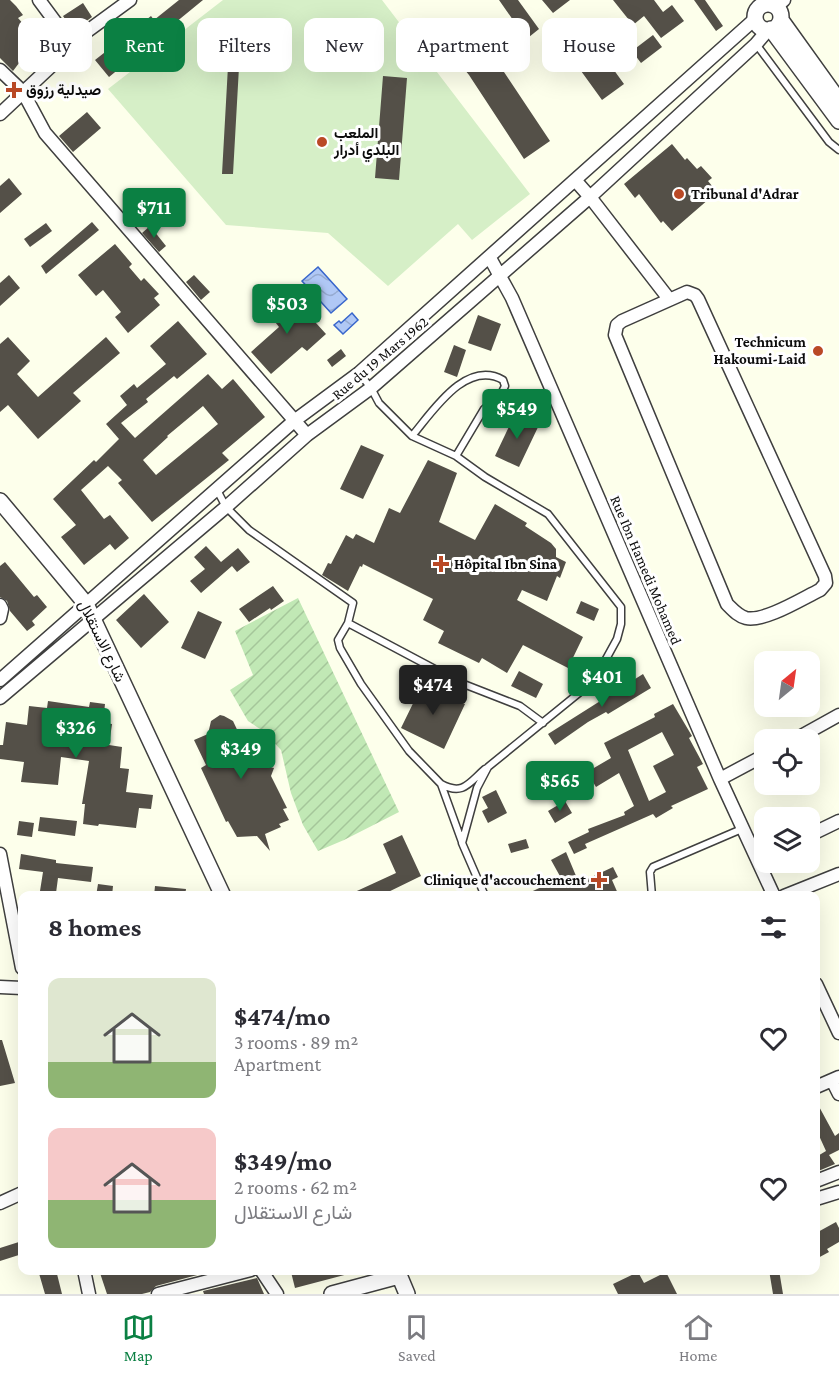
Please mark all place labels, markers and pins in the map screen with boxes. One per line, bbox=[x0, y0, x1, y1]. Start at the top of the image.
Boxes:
place label: صيدلية رزوق bbox=[26, 82, 101, 99]
marker: صيدلية رزوق bbox=[7, 83, 21, 97]
place label: الملعب البلدي أدرار bbox=[333, 125, 399, 163]
marker: الملعب البلدي أدرار bbox=[315, 135, 329, 149]
place label: Tribunal d'Adrar bbox=[691, 186, 799, 202]
marker: Tribunal d'Adrar bbox=[672, 187, 686, 201]
pin: $711 bbox=[118, 188, 190, 239]
pin: $503 bbox=[251, 284, 323, 335]
place label: Technicum Hakoumi-Laid bbox=[713, 334, 807, 367]
marker: Technicum Hakoumi-Laid bbox=[811, 344, 825, 358]
pin: $549 bbox=[481, 389, 553, 440]
marker: Hôpital Ibn Sina bbox=[432, 555, 450, 573]
place label: Hôpital Ibn Sina bbox=[454, 556, 558, 572]
pin: $401 bbox=[566, 657, 638, 708]
pin: $474 bbox=[397, 665, 469, 716]
pin: $326 bbox=[40, 708, 112, 759]
pin: $349 bbox=[205, 729, 277, 780]
pin: $565 bbox=[524, 761, 596, 812]
marker: Clinique d'accouchement bbox=[590, 871, 608, 889]
place label: Clinique d'accouchement bbox=[424, 872, 587, 888]

